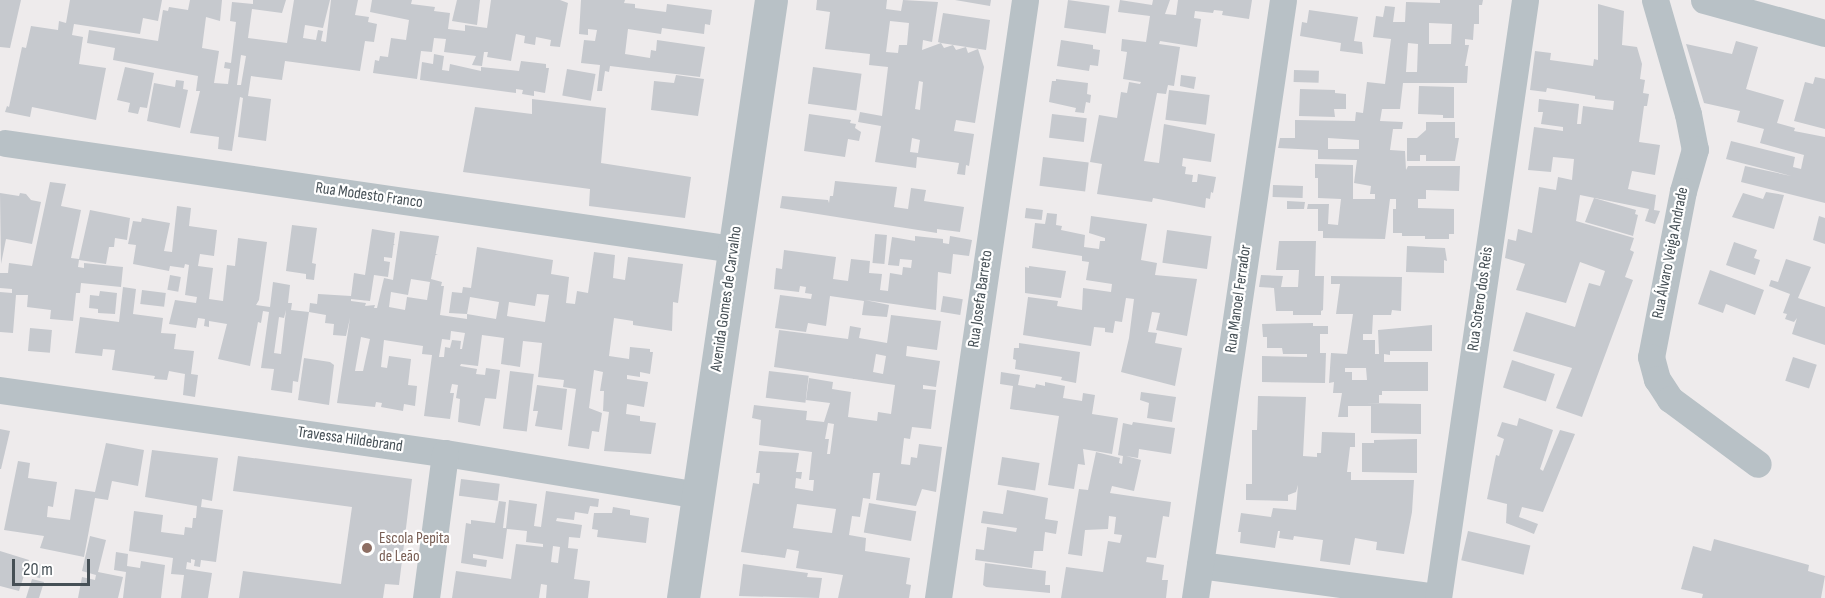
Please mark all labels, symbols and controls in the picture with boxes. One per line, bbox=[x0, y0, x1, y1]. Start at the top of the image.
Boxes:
street label: Rua Modesto Franco bbox=[314, 179, 424, 213]
street label: Rua Álvaro Veiga Andrade bbox=[1649, 186, 1693, 320]
street label: Avenida Gomes de Carvalho bbox=[707, 225, 747, 373]
street label: Rua Manoel Ferrador bbox=[1222, 244, 1256, 354]
street label: Rua Sotero dos Reis bbox=[1464, 246, 1498, 352]
street label: Rua Josefa Barreto bbox=[965, 249, 997, 349]
street label: Travessa Hildebrand bbox=[296, 423, 404, 457]
place label: Escola Pepita de Leão bbox=[379, 529, 450, 567]
marker: Escola Pepita de Leão bbox=[360, 541, 374, 555]
scale bar bbox=[15, 547, 93, 585]
text: 20 m bbox=[23, 559, 53, 580]

